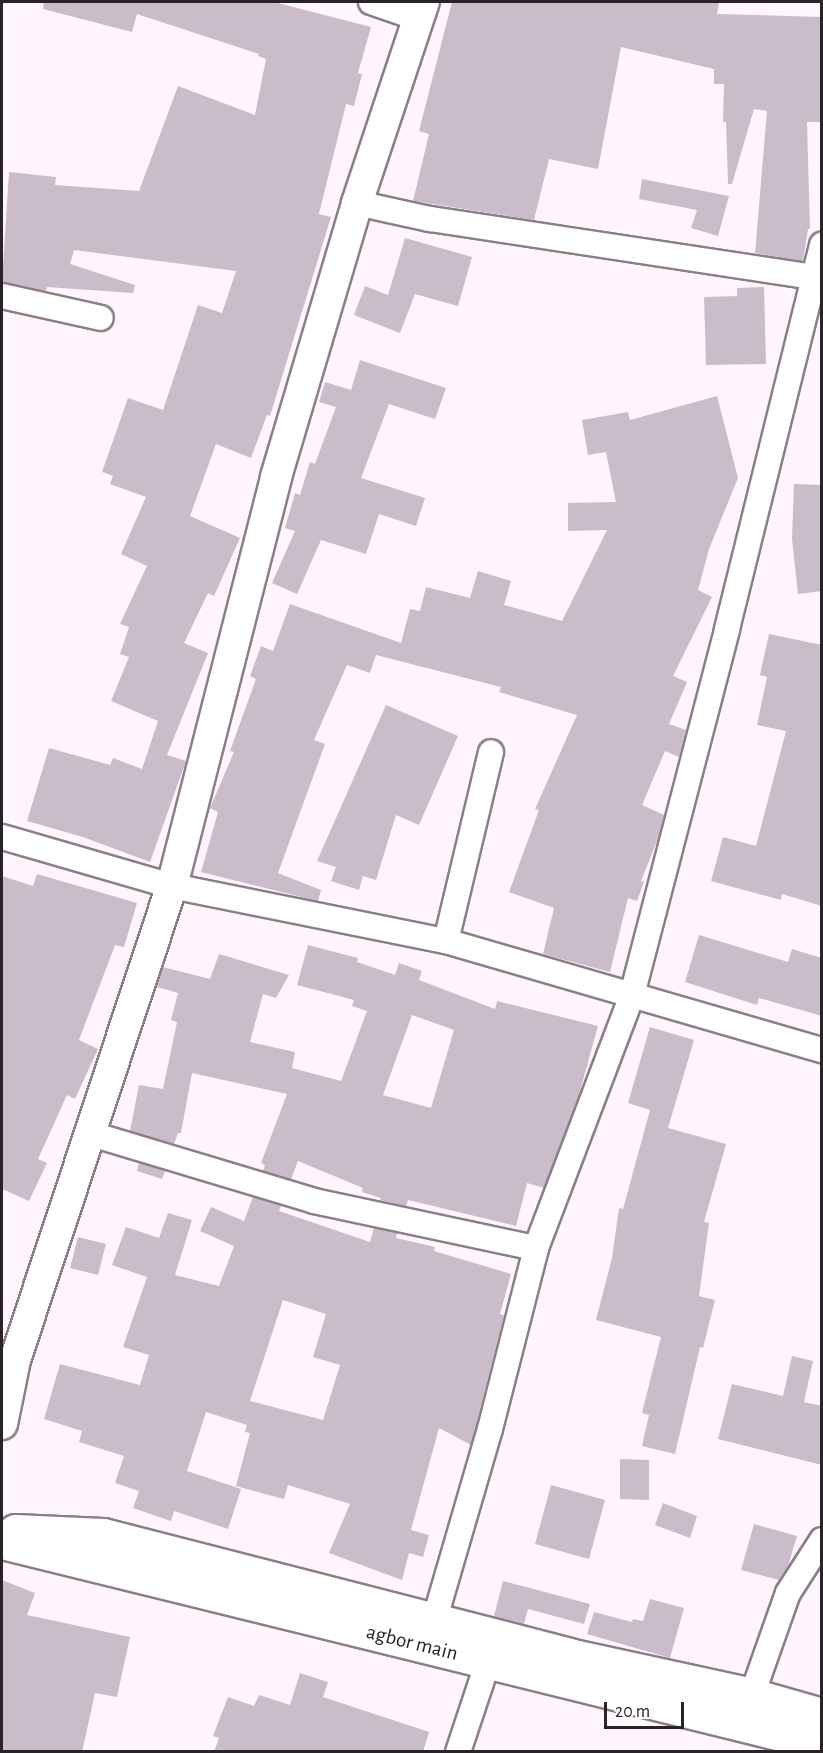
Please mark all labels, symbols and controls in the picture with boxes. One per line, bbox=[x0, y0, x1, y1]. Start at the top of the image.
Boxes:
street label: agbor main bbox=[364, 1619, 460, 1667]
scale bar bbox=[607, 1690, 686, 1728]
text: 20 m bbox=[615, 1703, 650, 1721]

